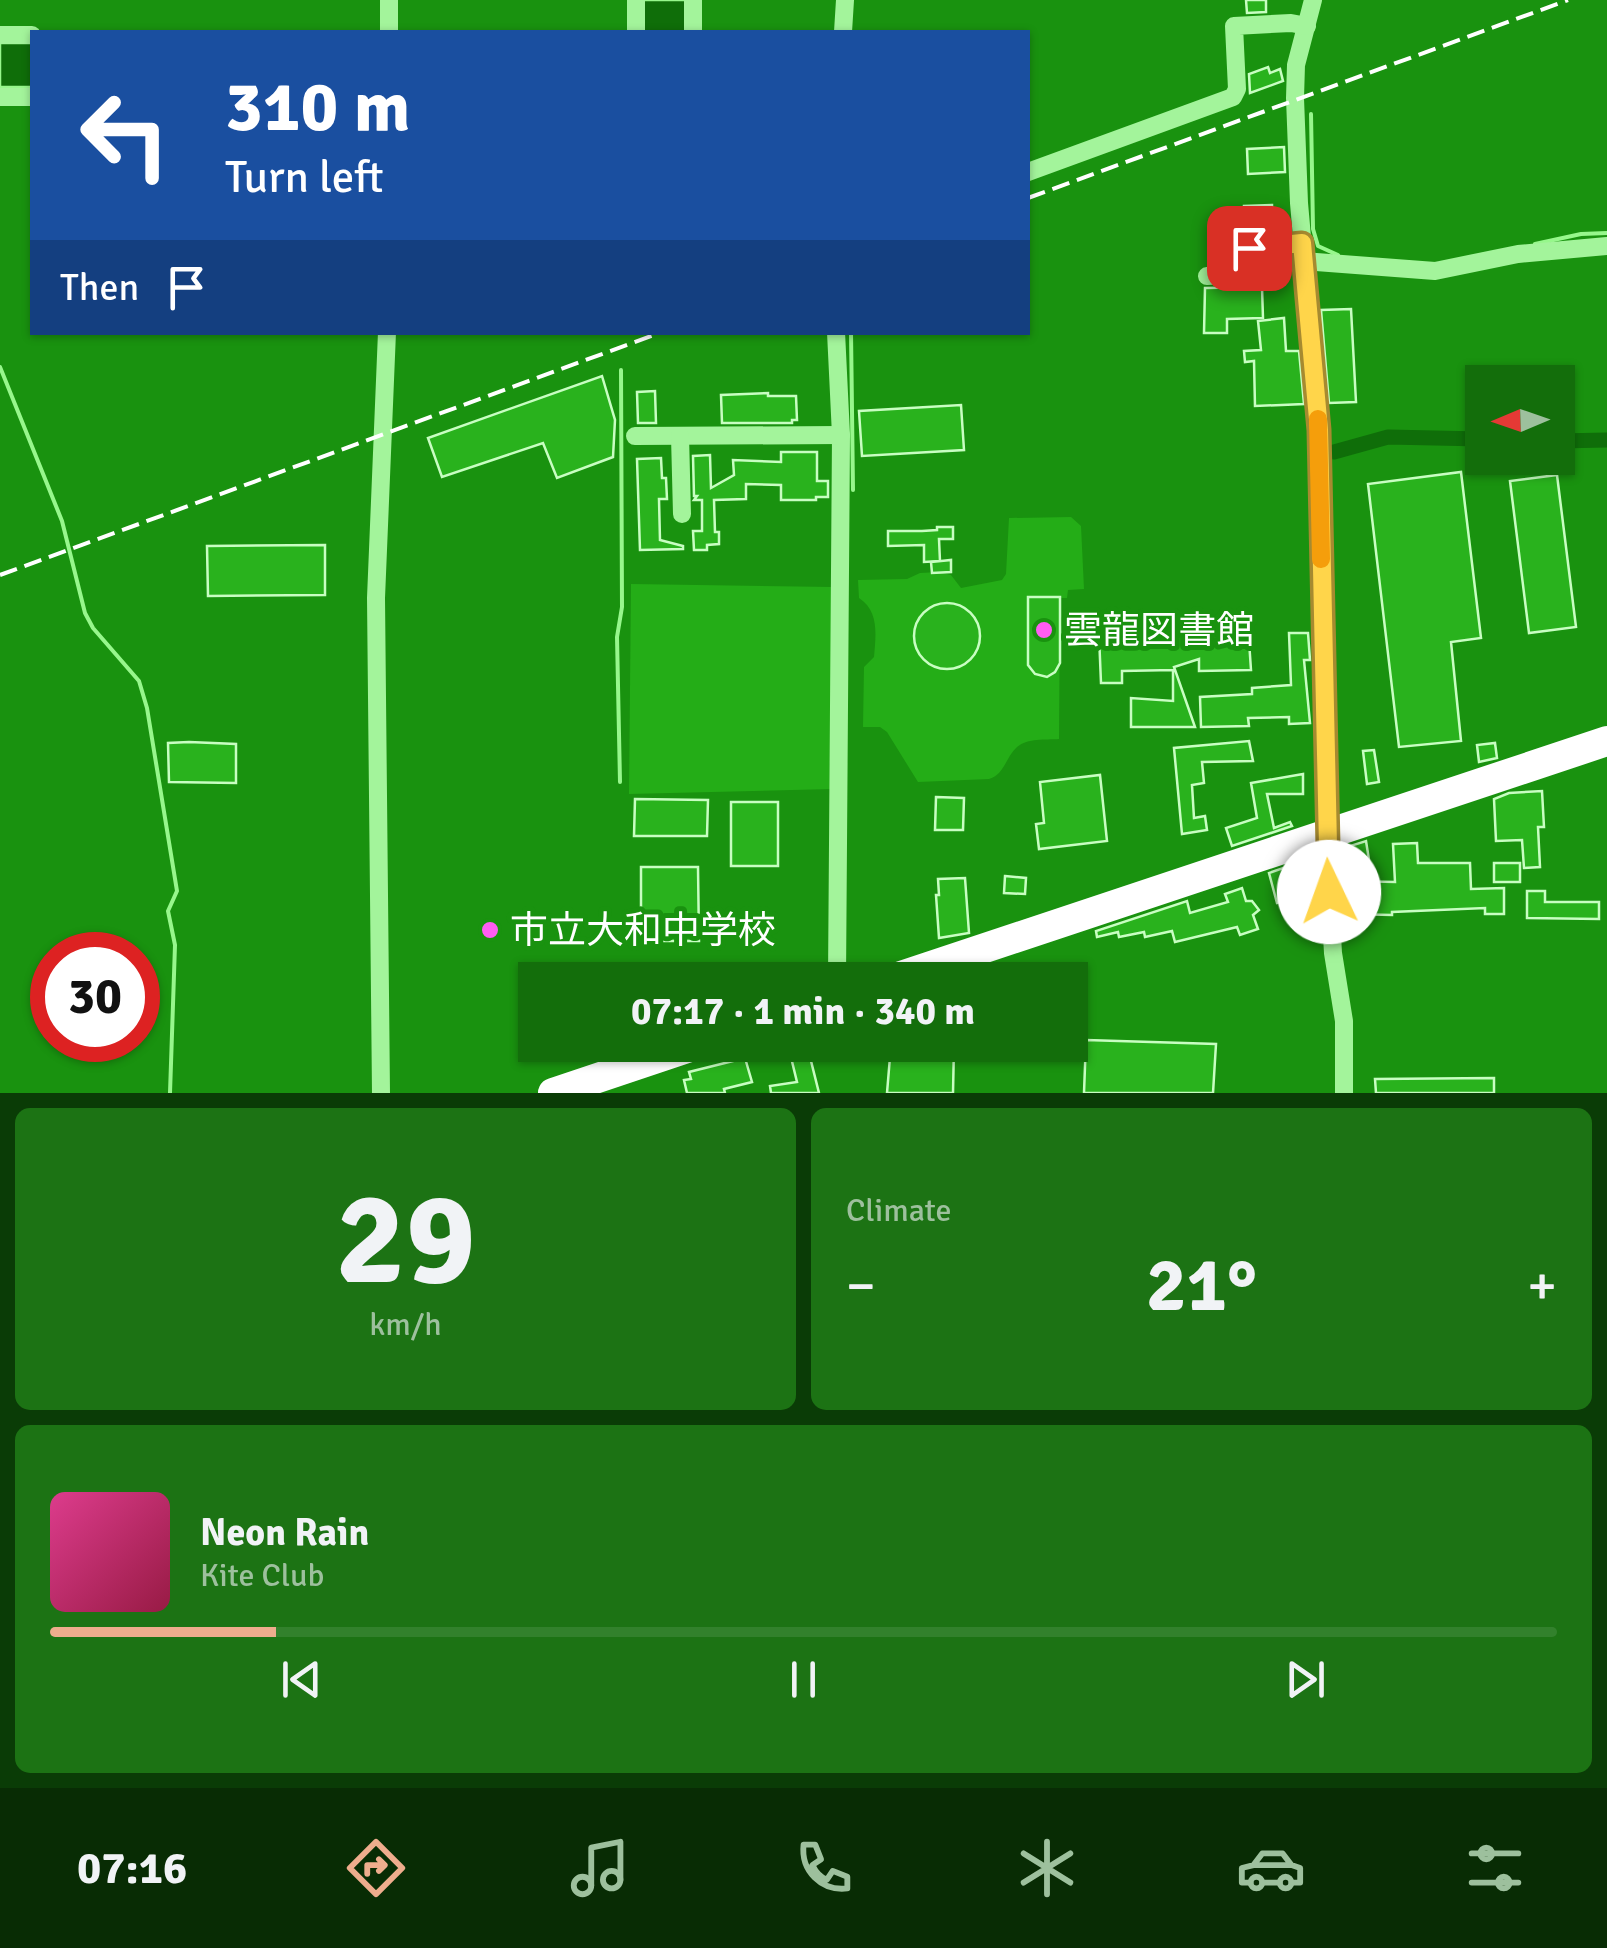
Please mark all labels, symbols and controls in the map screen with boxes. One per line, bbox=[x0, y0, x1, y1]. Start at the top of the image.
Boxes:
text: 310 m bbox=[225, 64, 410, 150]
icon: left bbox=[60, 70, 190, 200]
text: Turn left bbox=[225, 150, 384, 205]
pin bbox=[1207, 206, 1292, 291]
icon: arrive bbox=[1222, 221, 1277, 276]
icon: arrive bbox=[159, 260, 214, 315]
text: Then bbox=[60, 264, 139, 311]
north arrow bbox=[1465, 365, 1575, 475]
map controls bbox=[1465, 365, 1575, 475]
place label: 雲龍図書館 bbox=[1064, 607, 1254, 654]
marker: 雲龍図書館 bbox=[1033, 619, 1055, 641]
position arrow bbox=[1277, 840, 1381, 944]
place label: 市立大和中学校 bbox=[510, 907, 776, 954]
marker: 市立大和中学校 bbox=[479, 919, 501, 941]
speed limit sign: 30 bbox=[30, 932, 160, 1062]
text: 07:17 · 1 min · 340 m bbox=[631, 988, 975, 1035]
text: 29 bbox=[335, 1160, 476, 1320]
text: Climate bbox=[846, 1191, 952, 1230]
text: 21° bbox=[1146, 1239, 1257, 1332]
text: − bbox=[846, 1252, 876, 1320]
text: + bbox=[1527, 1252, 1557, 1320]
text: km/h bbox=[369, 1305, 442, 1344]
text: Neon Rain bbox=[200, 1509, 369, 1556]
text: Kite Club bbox=[200, 1556, 324, 1595]
icon: previous bbox=[274, 1652, 329, 1707]
icon: pause bbox=[776, 1652, 831, 1707]
icon: next bbox=[1278, 1652, 1333, 1707]
icon: directions bbox=[341, 1833, 411, 1903]
icon: music bbox=[565, 1833, 635, 1903]
icon: phone bbox=[789, 1833, 859, 1903]
icon: climate bbox=[1012, 1833, 1082, 1903]
icon: car bbox=[1236, 1833, 1306, 1903]
icon: filters bbox=[1460, 1833, 1530, 1903]
text: 07:16 bbox=[77, 1841, 187, 1896]

